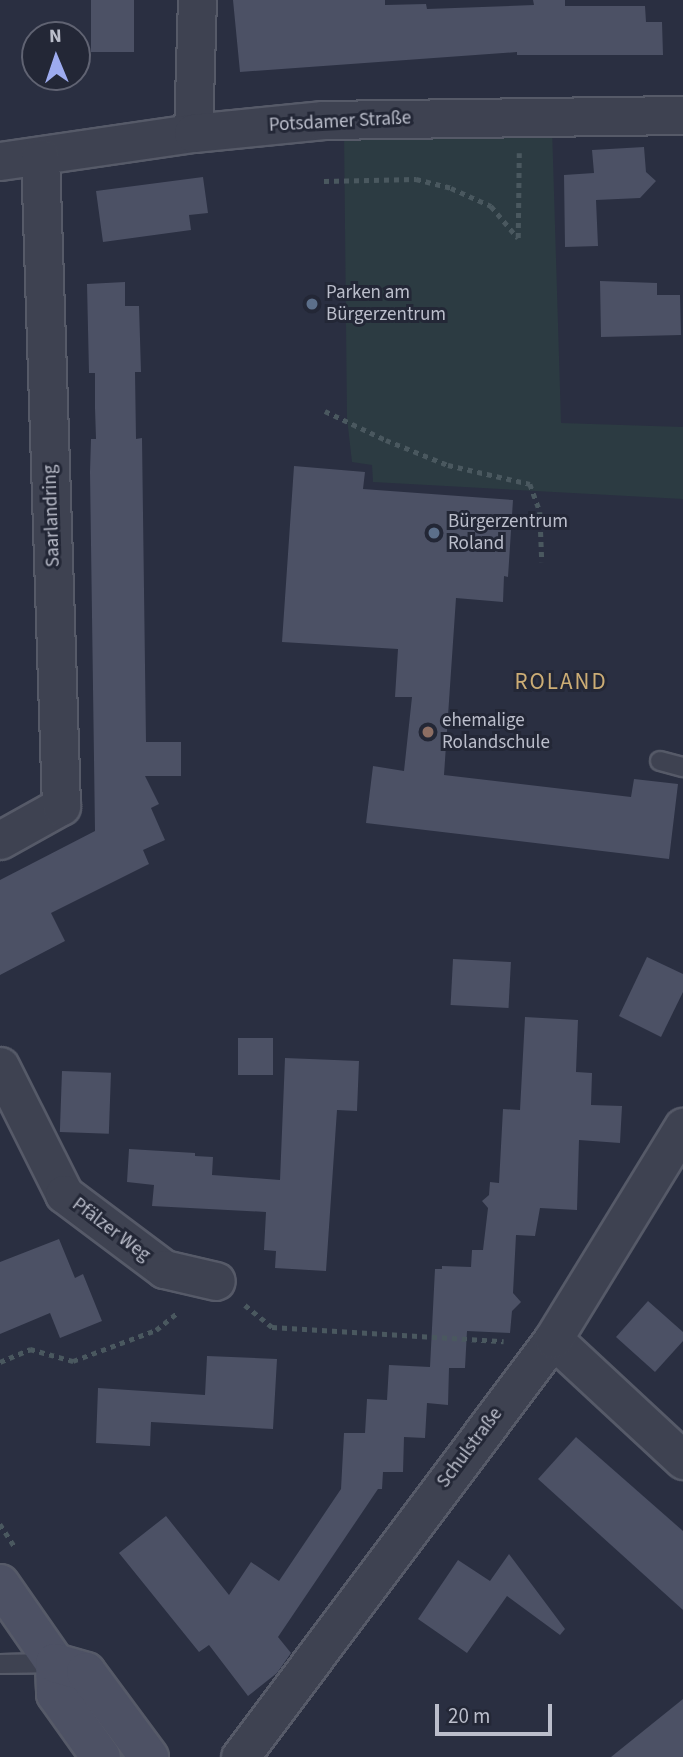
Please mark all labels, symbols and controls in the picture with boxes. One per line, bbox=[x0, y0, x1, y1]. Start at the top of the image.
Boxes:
north arrow bbox=[21, 21, 91, 91]
text: N bbox=[49, 23, 62, 50]
street label: Potsdamer Straße bbox=[268, 107, 412, 137]
place label: Parken am Bürgerzentrum bbox=[326, 282, 446, 326]
marker: Parken am Bürgerzentrum bbox=[304, 296, 320, 312]
street label: Saarlandring bbox=[39, 464, 65, 568]
place label: Bürgerzentrum Roland bbox=[448, 511, 568, 555]
marker: Bürgerzentrum Roland bbox=[426, 525, 442, 541]
district label: ROLAND bbox=[515, 668, 607, 696]
place label: ehemalige Rolandschule bbox=[442, 710, 550, 754]
marker: ehemalige Rolandschule bbox=[420, 724, 436, 740]
street label: Pfälzer Weg bbox=[67, 1193, 155, 1267]
street label: Schulstraße bbox=[432, 1403, 508, 1493]
scale bar bbox=[438, 1690, 555, 1734]
text: 20 m bbox=[448, 1701, 490, 1731]

